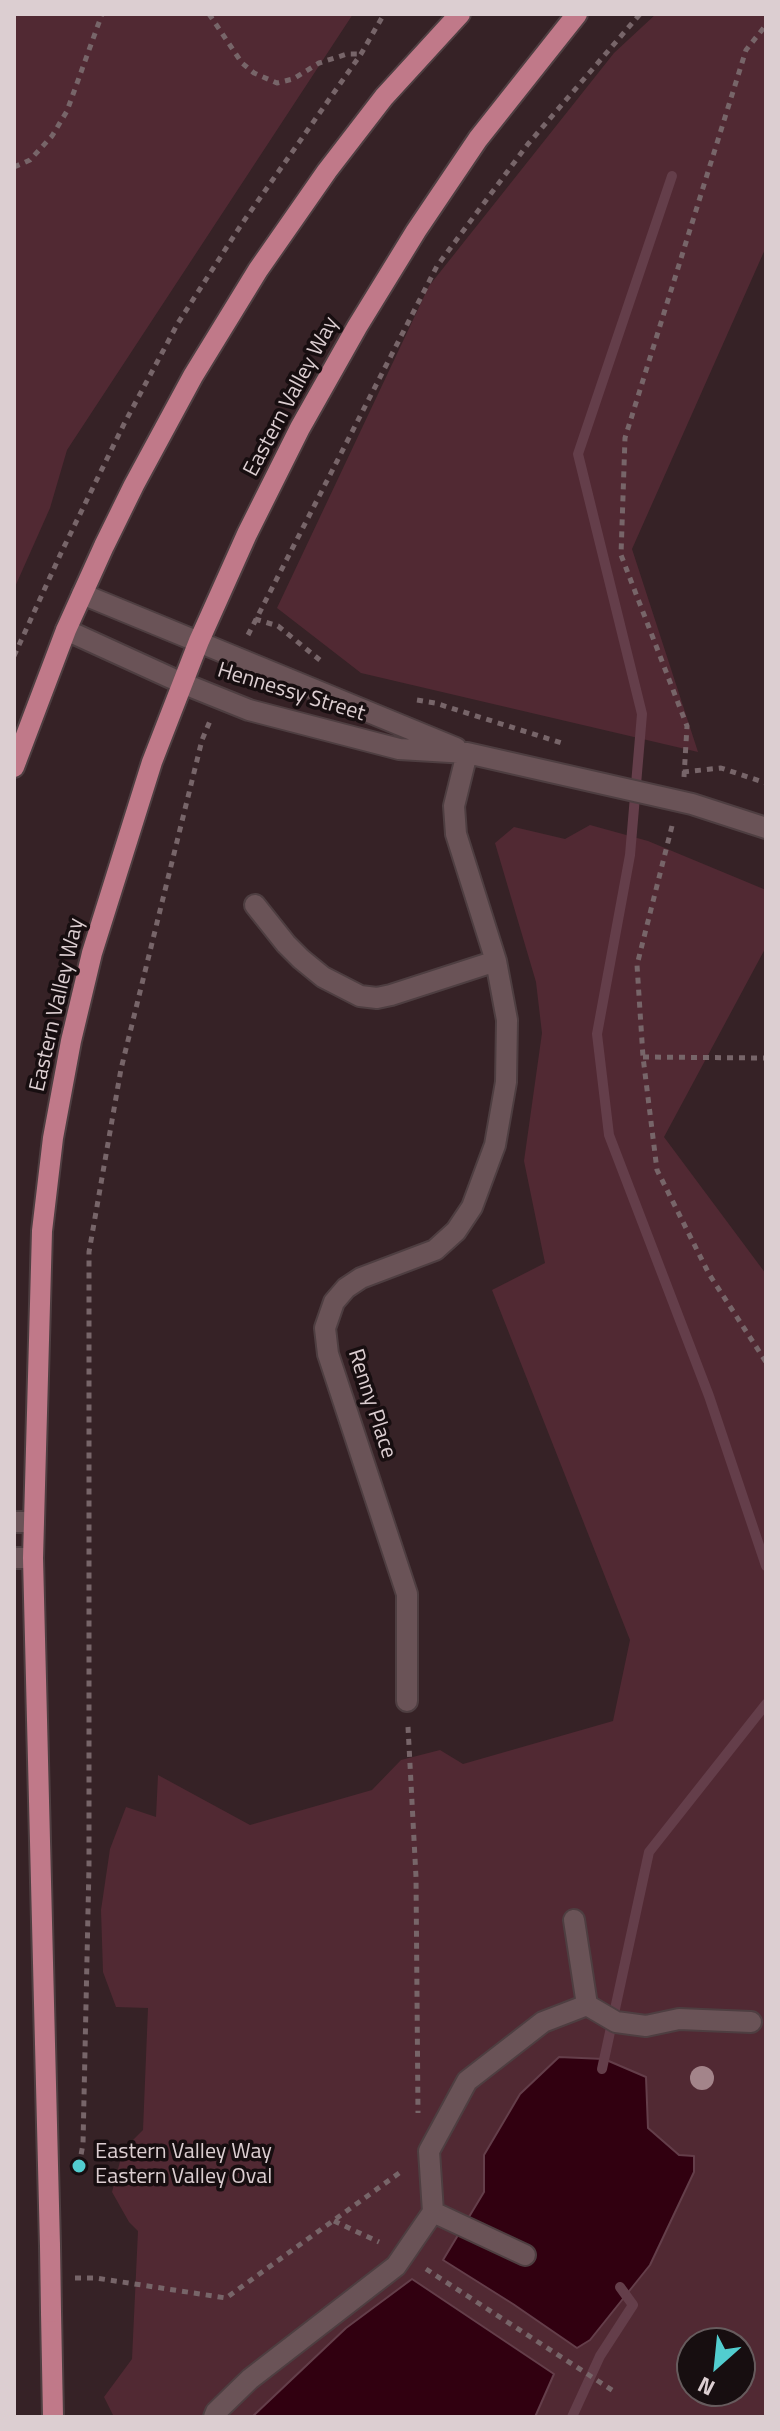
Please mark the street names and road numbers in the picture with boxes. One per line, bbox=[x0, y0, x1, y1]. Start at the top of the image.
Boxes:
street label: Eastern Valley Way bbox=[239, 313, 345, 481]
street label: Hennessy Street bbox=[214, 658, 368, 728]
street label: Eastern Valley Way bbox=[25, 916, 91, 1094]
street label: Renny Place bbox=[341, 1346, 401, 1462]

